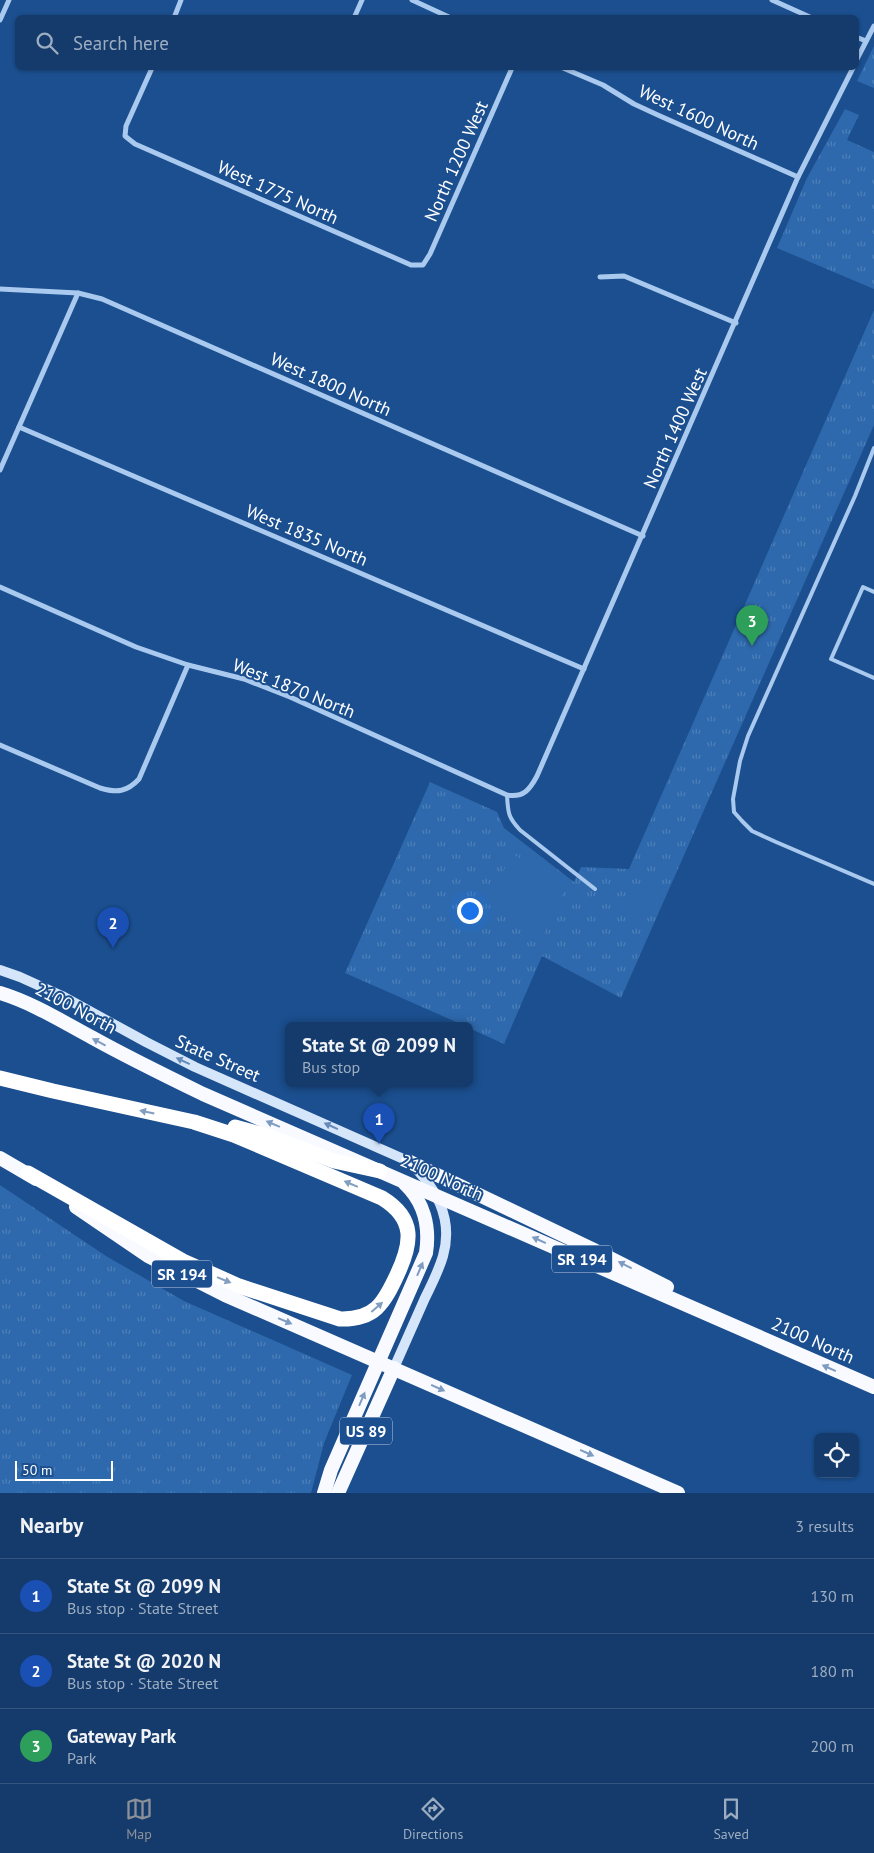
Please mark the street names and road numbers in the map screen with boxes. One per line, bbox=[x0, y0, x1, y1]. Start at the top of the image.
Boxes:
street label: West 1600 North bbox=[635, 79, 763, 155]
street label: North 1200 West bbox=[419, 97, 493, 225]
street label: West 1775 North bbox=[214, 155, 342, 229]
street label: West 1800 North bbox=[267, 347, 395, 421]
street label: North 1400 West bbox=[638, 364, 712, 492]
street label: West 1835 North bbox=[243, 499, 371, 571]
street label: West 1870 North bbox=[229, 653, 359, 723]
street label: 2100 North bbox=[32, 977, 120, 1039]
street label: State Street bbox=[172, 1029, 264, 1087]
street label: 2100 North bbox=[397, 1149, 487, 1205]
road number: SR 194 bbox=[552, 1246, 612, 1272]
road number: SR 194 bbox=[152, 1260, 212, 1288]
street label: 2100 North bbox=[768, 1312, 858, 1368]
road number: US 89 bbox=[340, 1418, 392, 1444]

